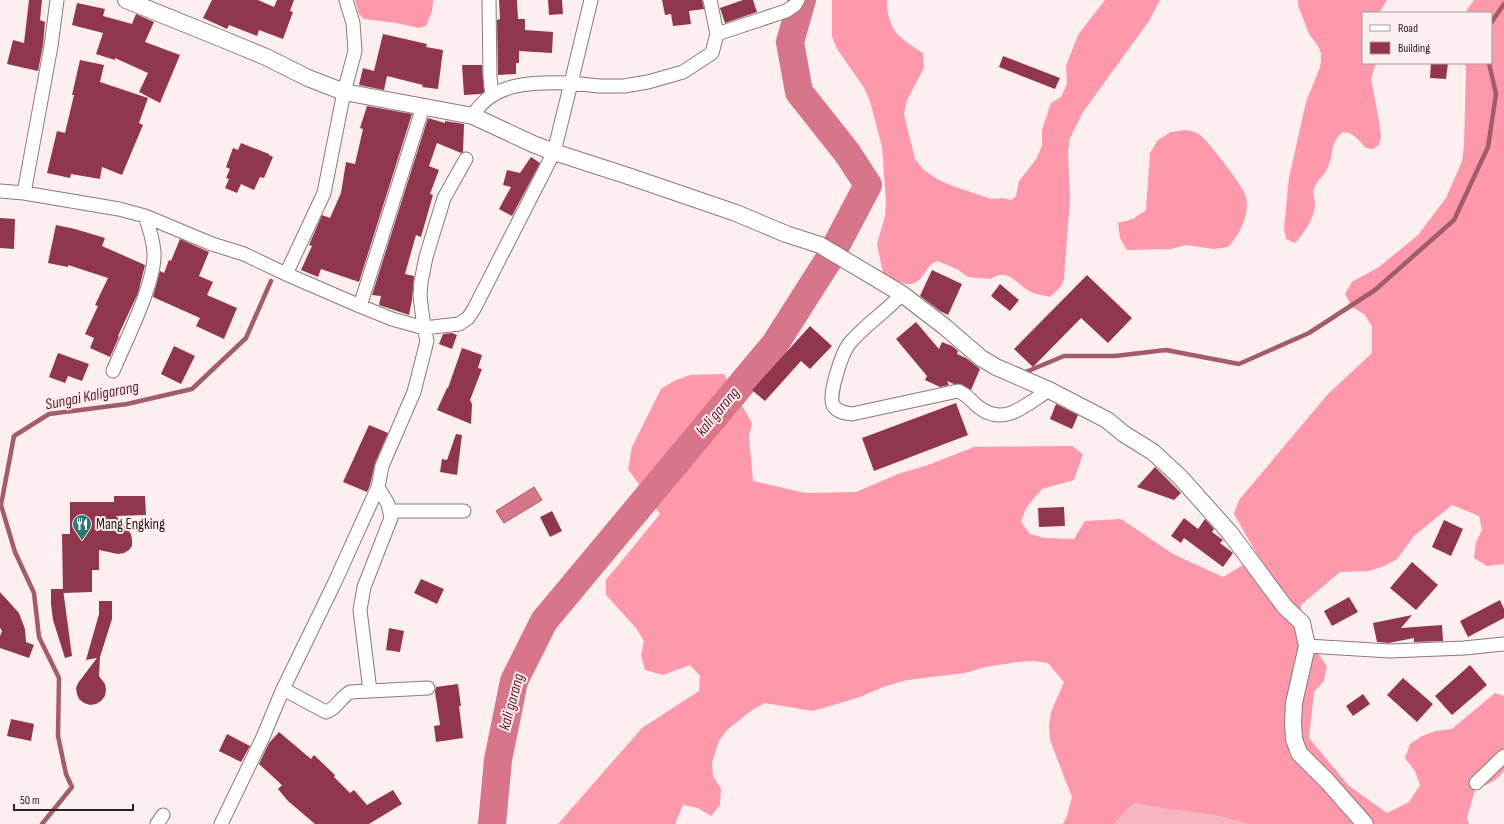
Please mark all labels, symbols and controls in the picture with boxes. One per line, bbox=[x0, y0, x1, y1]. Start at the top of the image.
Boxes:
legend bbox=[1362, 12, 1492, 64]
text: Road bbox=[1398, 21, 1418, 36]
text: Building bbox=[1398, 41, 1430, 56]
water label: Sungai Kaligarang bbox=[44, 378, 141, 414]
water label: kali garang bbox=[692, 383, 744, 440]
restaurant icon: Mang Engking bbox=[71, 513, 93, 541]
place label: Mang Engking bbox=[96, 515, 165, 534]
water label: kali garang bbox=[495, 671, 529, 732]
scale bar bbox=[14, 786, 133, 812]
text: 50 m bbox=[20, 793, 40, 808]

